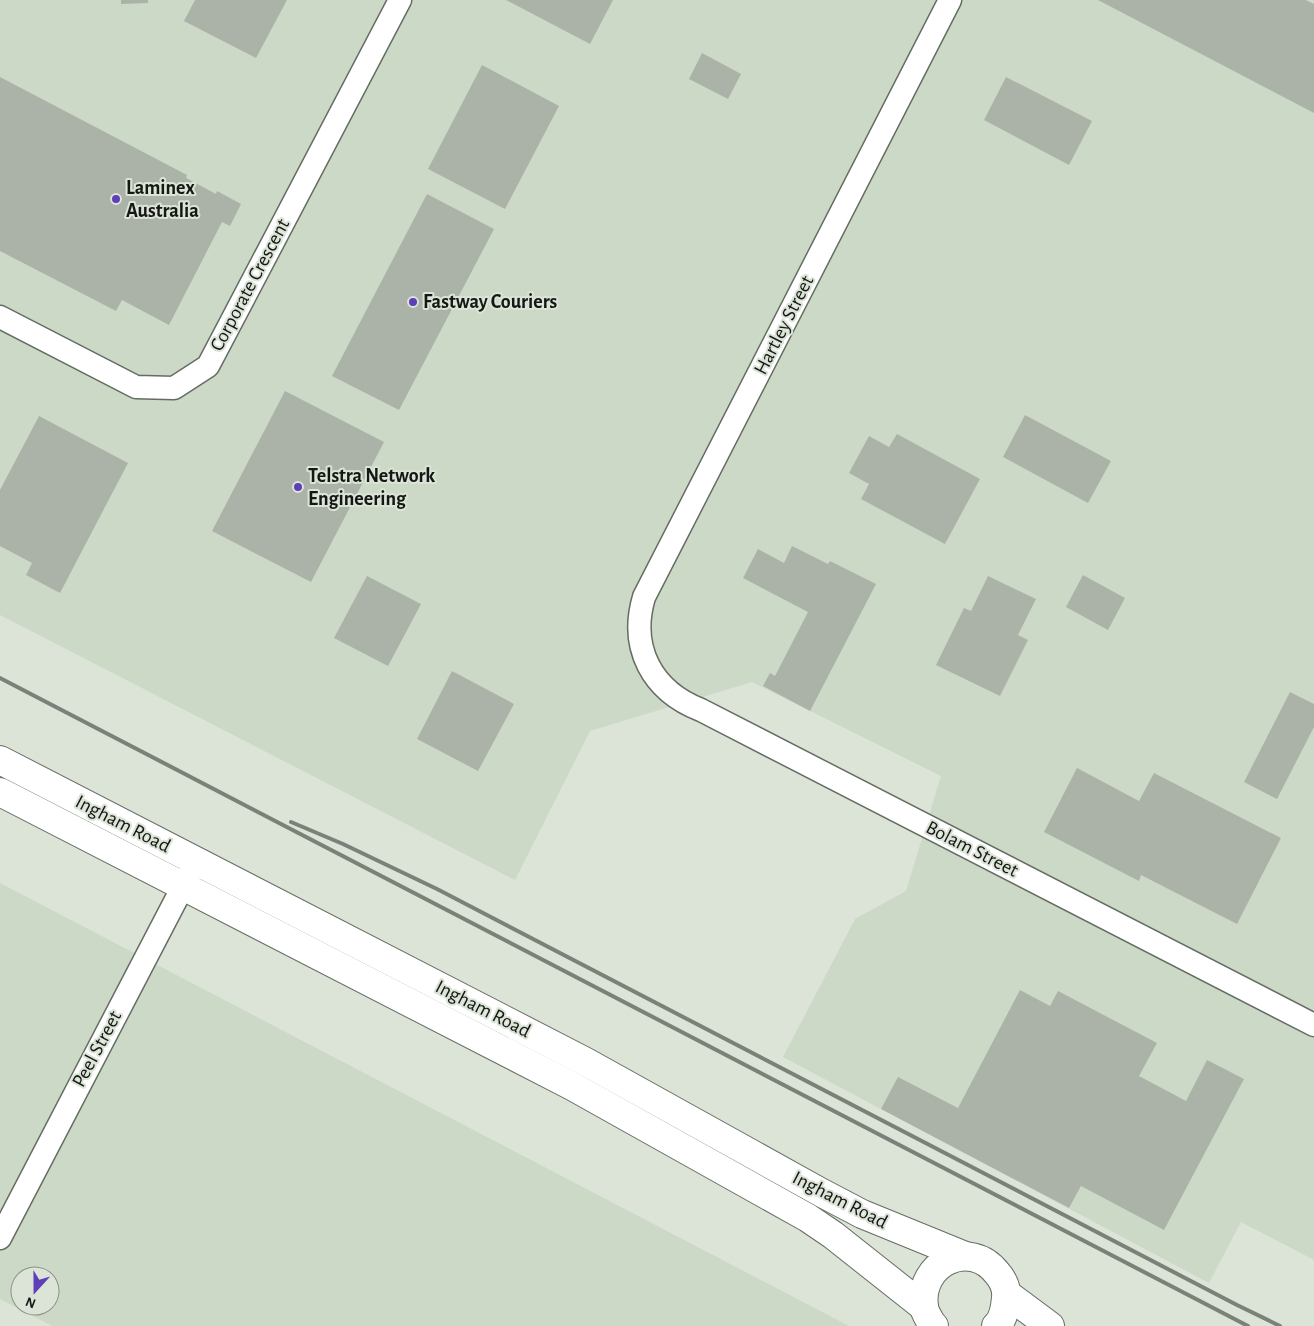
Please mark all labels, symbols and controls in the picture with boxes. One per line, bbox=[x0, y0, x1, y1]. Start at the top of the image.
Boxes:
place label: Laminex Australia bbox=[126, 178, 199, 221]
marker: Laminex Australia bbox=[110, 193, 122, 205]
street label: Corporate Crescent bbox=[207, 215, 294, 354]
street label: Hartley Street bbox=[751, 272, 818, 378]
place label: Fastway Couriers bbox=[423, 292, 558, 312]
marker: Fastway Couriers bbox=[407, 296, 419, 308]
place label: Telstra Network Engineering bbox=[308, 466, 435, 509]
marker: Telstra Network Engineering bbox=[292, 481, 304, 493]
street label: Ingham Road bbox=[72, 792, 174, 856]
street label: Bolam Street bbox=[923, 817, 1022, 881]
street label: Ingham Road bbox=[432, 977, 534, 1041]
street label: Peel Street bbox=[69, 1007, 126, 1090]
street label: Ingham Road bbox=[789, 1168, 891, 1232]
north arrow bbox=[10, 1266, 60, 1316]
text: N bbox=[24, 1294, 38, 1310]

